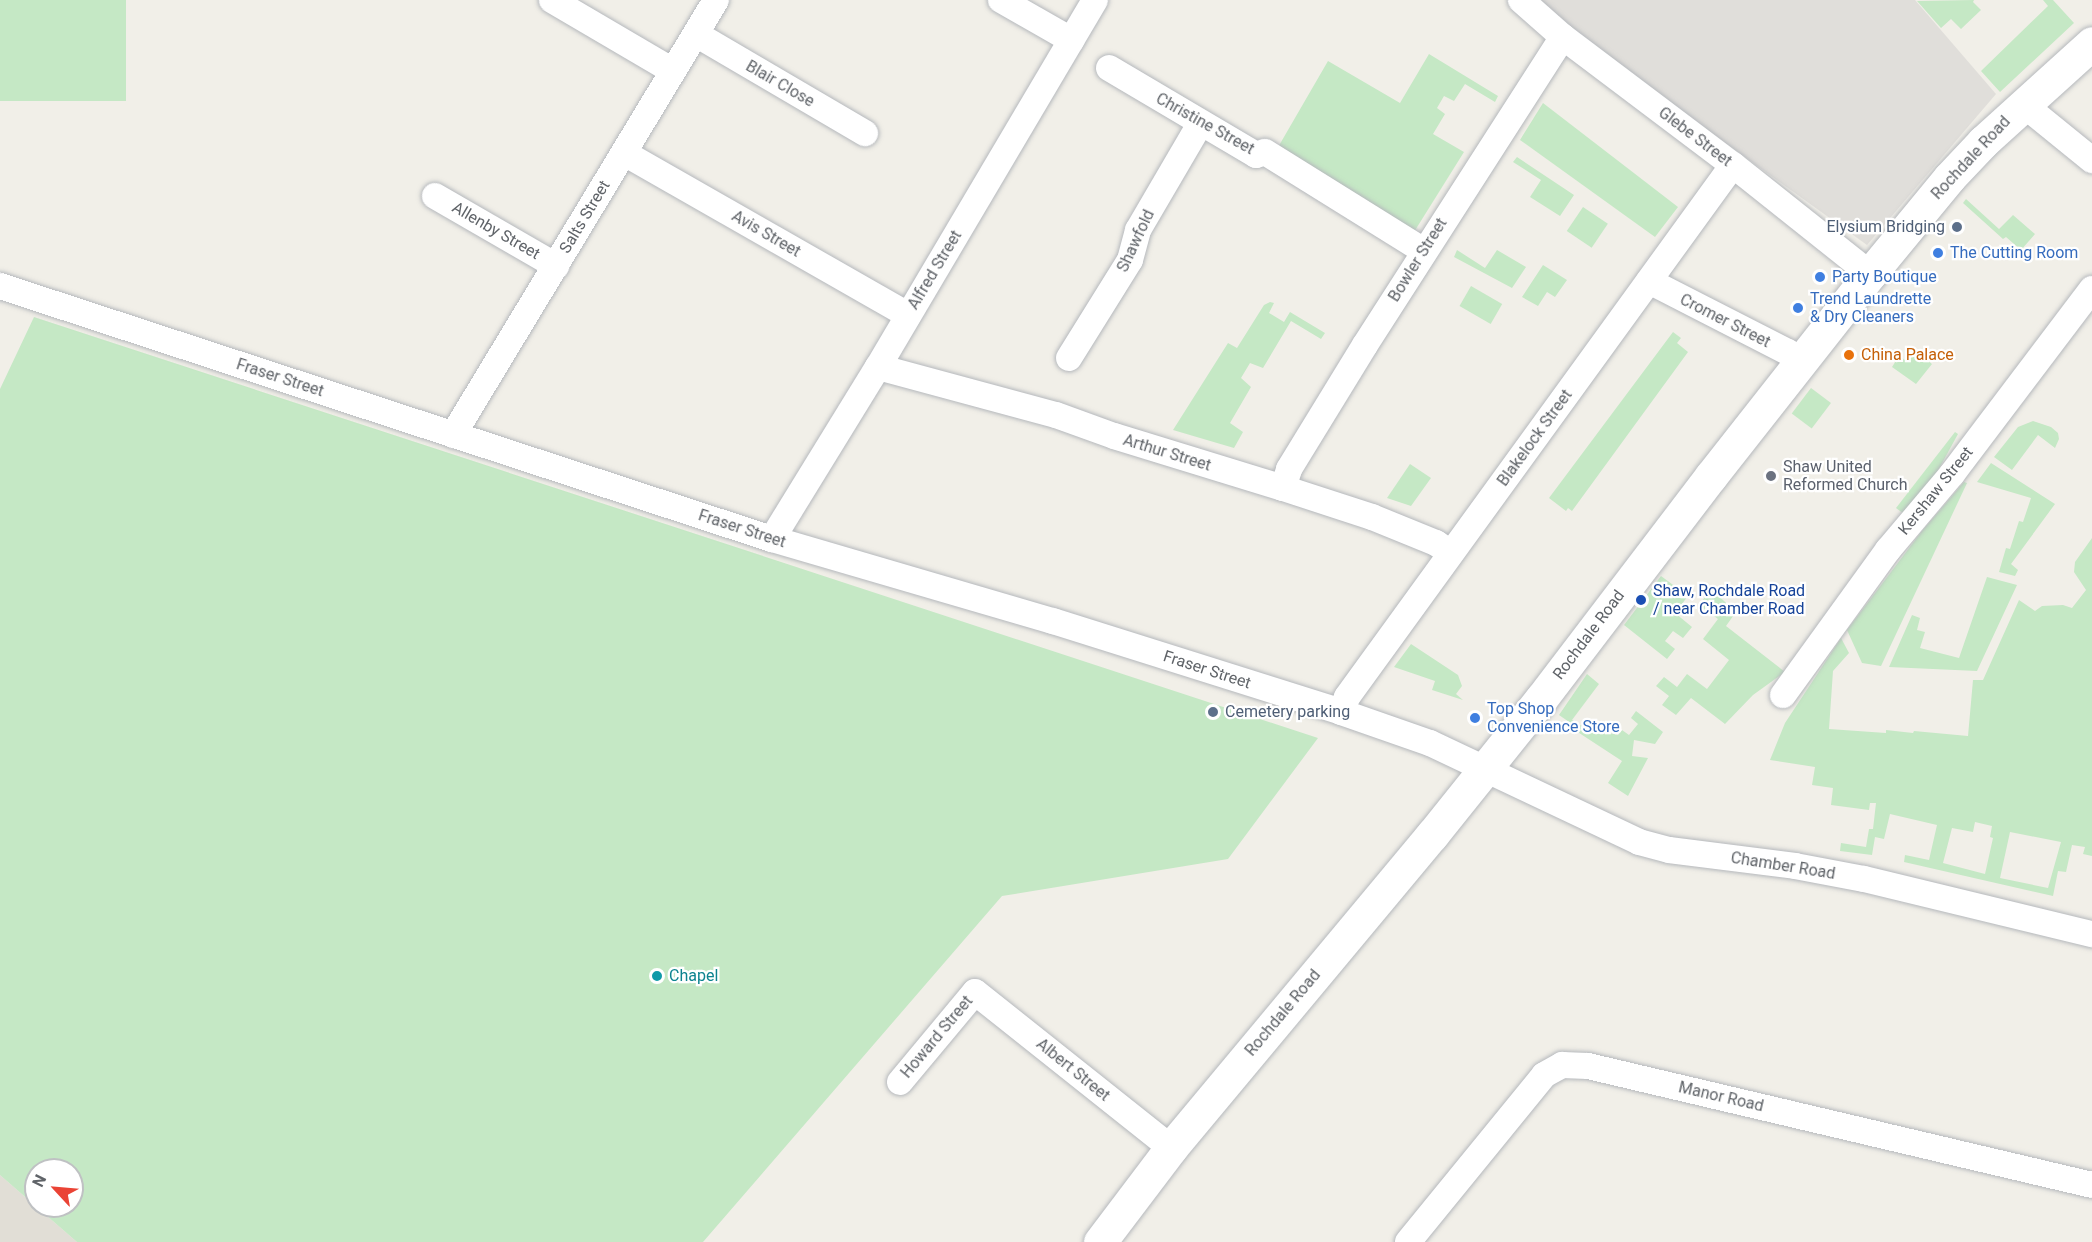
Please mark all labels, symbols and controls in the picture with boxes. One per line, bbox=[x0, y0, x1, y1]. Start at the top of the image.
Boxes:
street label: Blair Close bbox=[742, 57, 818, 111]
street label: Christine Street bbox=[1152, 89, 1258, 159]
street label: Glebe Street bbox=[1655, 103, 1735, 171]
street label: Rochdale Road bbox=[1928, 112, 2014, 204]
street label: Salts Street bbox=[556, 177, 614, 257]
street label: Allenby Street bbox=[449, 198, 543, 264]
street label: Avis Street bbox=[728, 207, 804, 261]
street label: Shawfold bbox=[1113, 207, 1159, 275]
street label: Bowler Street bbox=[1385, 215, 1451, 305]
place label: Elysium Bridging bbox=[1826, 217, 1945, 237]
marker: Elysium Bridging bbox=[1950, 220, 1964, 234]
street label: Alfred Street bbox=[904, 227, 966, 313]
place label: The Cutting Room bbox=[1950, 243, 2078, 263]
marker: The Cutting Room bbox=[1931, 246, 1945, 260]
place label: Party Boutique bbox=[1832, 267, 1937, 287]
marker: Party Boutique bbox=[1813, 270, 1827, 284]
place label: Trend Laundrette & Dry Cleaners bbox=[1810, 289, 1931, 327]
street label: Cromer Street bbox=[1677, 290, 1773, 352]
marker: Trend Laundrette & Dry Cleaners bbox=[1791, 301, 1805, 315]
place label: China Palace bbox=[1861, 345, 1954, 365]
marker: China Palace bbox=[1842, 348, 1856, 362]
street label: Fraser Street bbox=[234, 355, 326, 401]
street label: Blakelock Street bbox=[1494, 386, 1576, 490]
street label: Arthur Street bbox=[1121, 431, 1213, 475]
street label: Kershaw Street bbox=[1895, 443, 1977, 539]
place label: Shaw United Reformed Church bbox=[1783, 457, 1907, 495]
marker: Shaw United Reformed Church bbox=[1764, 469, 1778, 483]
street label: Fraser Street bbox=[696, 506, 788, 552]
place label: Shaw, Rochdale Road / near Chamber Road bbox=[1653, 581, 1805, 619]
street label: Rochdale Road bbox=[1549, 587, 1629, 683]
marker: Shaw, Rochdale Road / near Chamber Road bbox=[1634, 593, 1648, 607]
street label: Fraser Street bbox=[1161, 647, 1253, 693]
place label: Top Shop Convenience Store bbox=[1487, 699, 1620, 737]
place label: Cemetery parking bbox=[1225, 702, 1350, 722]
marker: Cemetery parking bbox=[1206, 705, 1220, 719]
marker: Top Shop Convenience Store bbox=[1468, 711, 1482, 725]
street label: Chamber Road bbox=[1729, 848, 1837, 884]
place label: Chapel bbox=[669, 966, 718, 986]
street label: Rochdale Road bbox=[1241, 966, 1325, 1060]
marker: Chapel bbox=[650, 969, 664, 983]
street label: Howard Street bbox=[897, 992, 977, 1082]
street label: Albert Street bbox=[1032, 1035, 1114, 1105]
street label: Manor Road bbox=[1677, 1078, 1765, 1116]
north arrow bbox=[24, 1158, 84, 1218]
text: N bbox=[28, 1172, 50, 1190]

